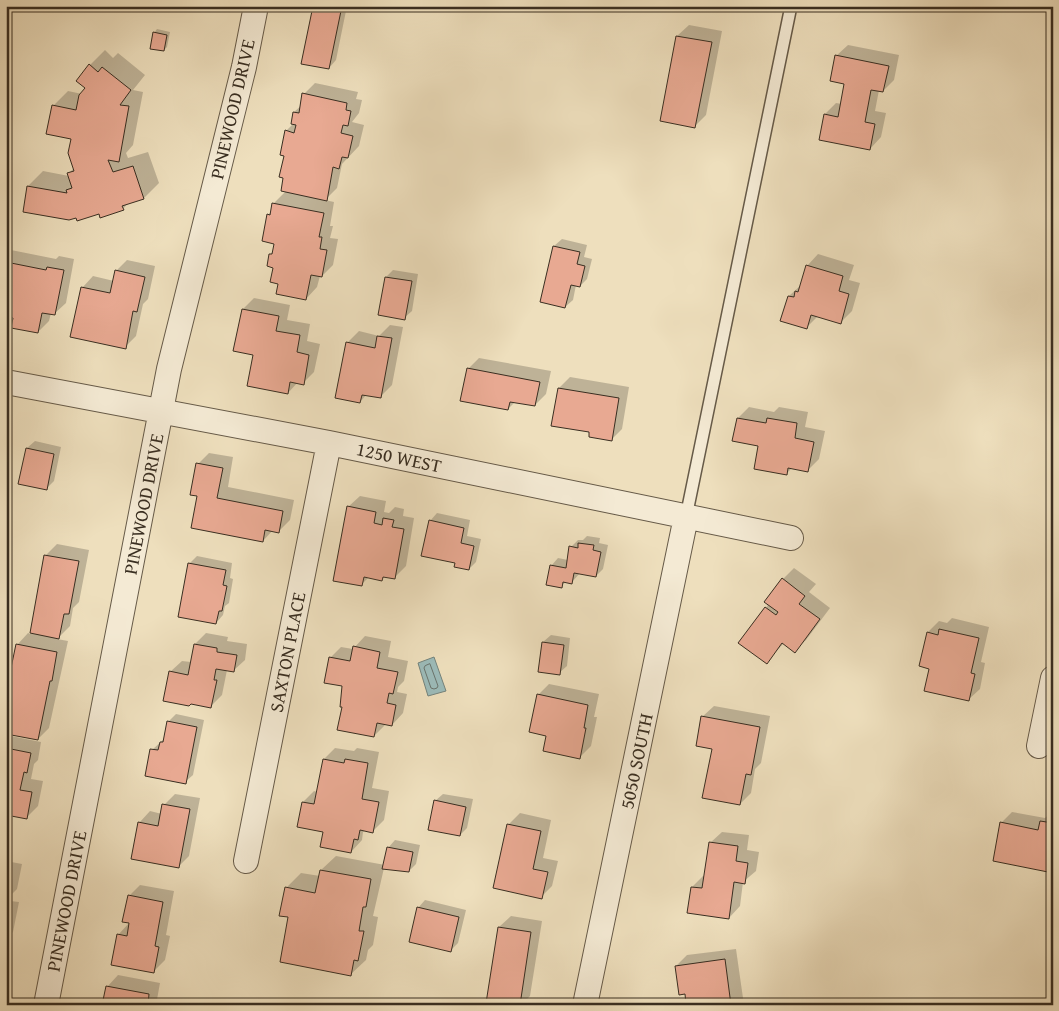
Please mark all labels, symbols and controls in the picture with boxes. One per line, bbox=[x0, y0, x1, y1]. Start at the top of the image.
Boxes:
street label: PINEWOOD DRIVE bbox=[202, 36, 262, 182]
street label: PINEWOOD DRIVE bbox=[116, 431, 170, 577]
street label: 1250 WEST bbox=[354, 434, 445, 480]
street label: SAXTON PLACE bbox=[262, 589, 312, 715]
street label: 5050 SOUTH bbox=[612, 710, 660, 812]
street label: PINEWOOD DRIVE bbox=[39, 828, 93, 974]

